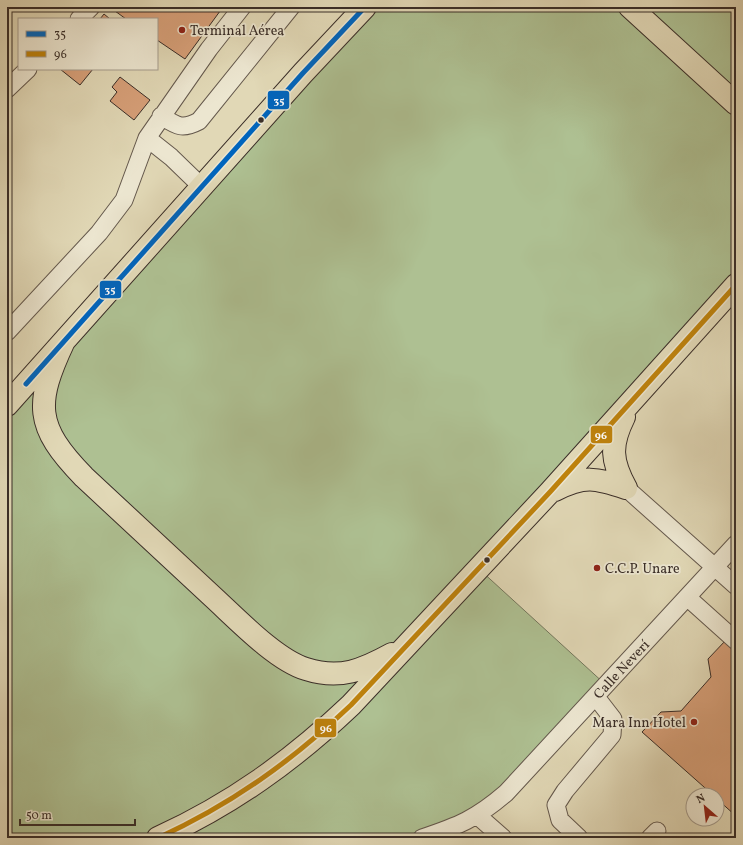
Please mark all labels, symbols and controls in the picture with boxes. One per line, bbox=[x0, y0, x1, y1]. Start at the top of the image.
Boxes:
legend bbox=[18, 18, 158, 70]
place label: Terminal Aérea bbox=[190, 22, 284, 41]
marker: Terminal Aérea bbox=[177, 25, 187, 35]
text: 35 bbox=[54, 27, 66, 43]
text: 96 bbox=[54, 47, 67, 63]
line badge: 35 bbox=[267, 90, 290, 110]
text: 35 bbox=[274, 94, 284, 109]
unlabelled marker bbox=[256, 115, 266, 125]
line badge: 35 bbox=[99, 280, 122, 299]
text: 35 bbox=[105, 283, 115, 298]
line badge: 96 bbox=[590, 425, 613, 444]
text: 96 bbox=[595, 429, 607, 444]
unlabelled marker bbox=[482, 555, 492, 565]
place label: C.C.P. Unare bbox=[605, 560, 680, 579]
marker: C.C.P. Unare bbox=[592, 563, 602, 573]
street label: Calle Neverí bbox=[590, 636, 655, 704]
place label: Mara Inn Hotel bbox=[592, 714, 686, 733]
marker: Mara Inn Hotel bbox=[689, 717, 699, 727]
line badge: 96 bbox=[314, 718, 337, 738]
text: 96 bbox=[320, 722, 332, 737]
north arrow bbox=[685, 787, 725, 827]
text: N bbox=[694, 791, 708, 808]
scale bar bbox=[20, 801, 135, 827]
text: 50 m bbox=[26, 808, 52, 824]

